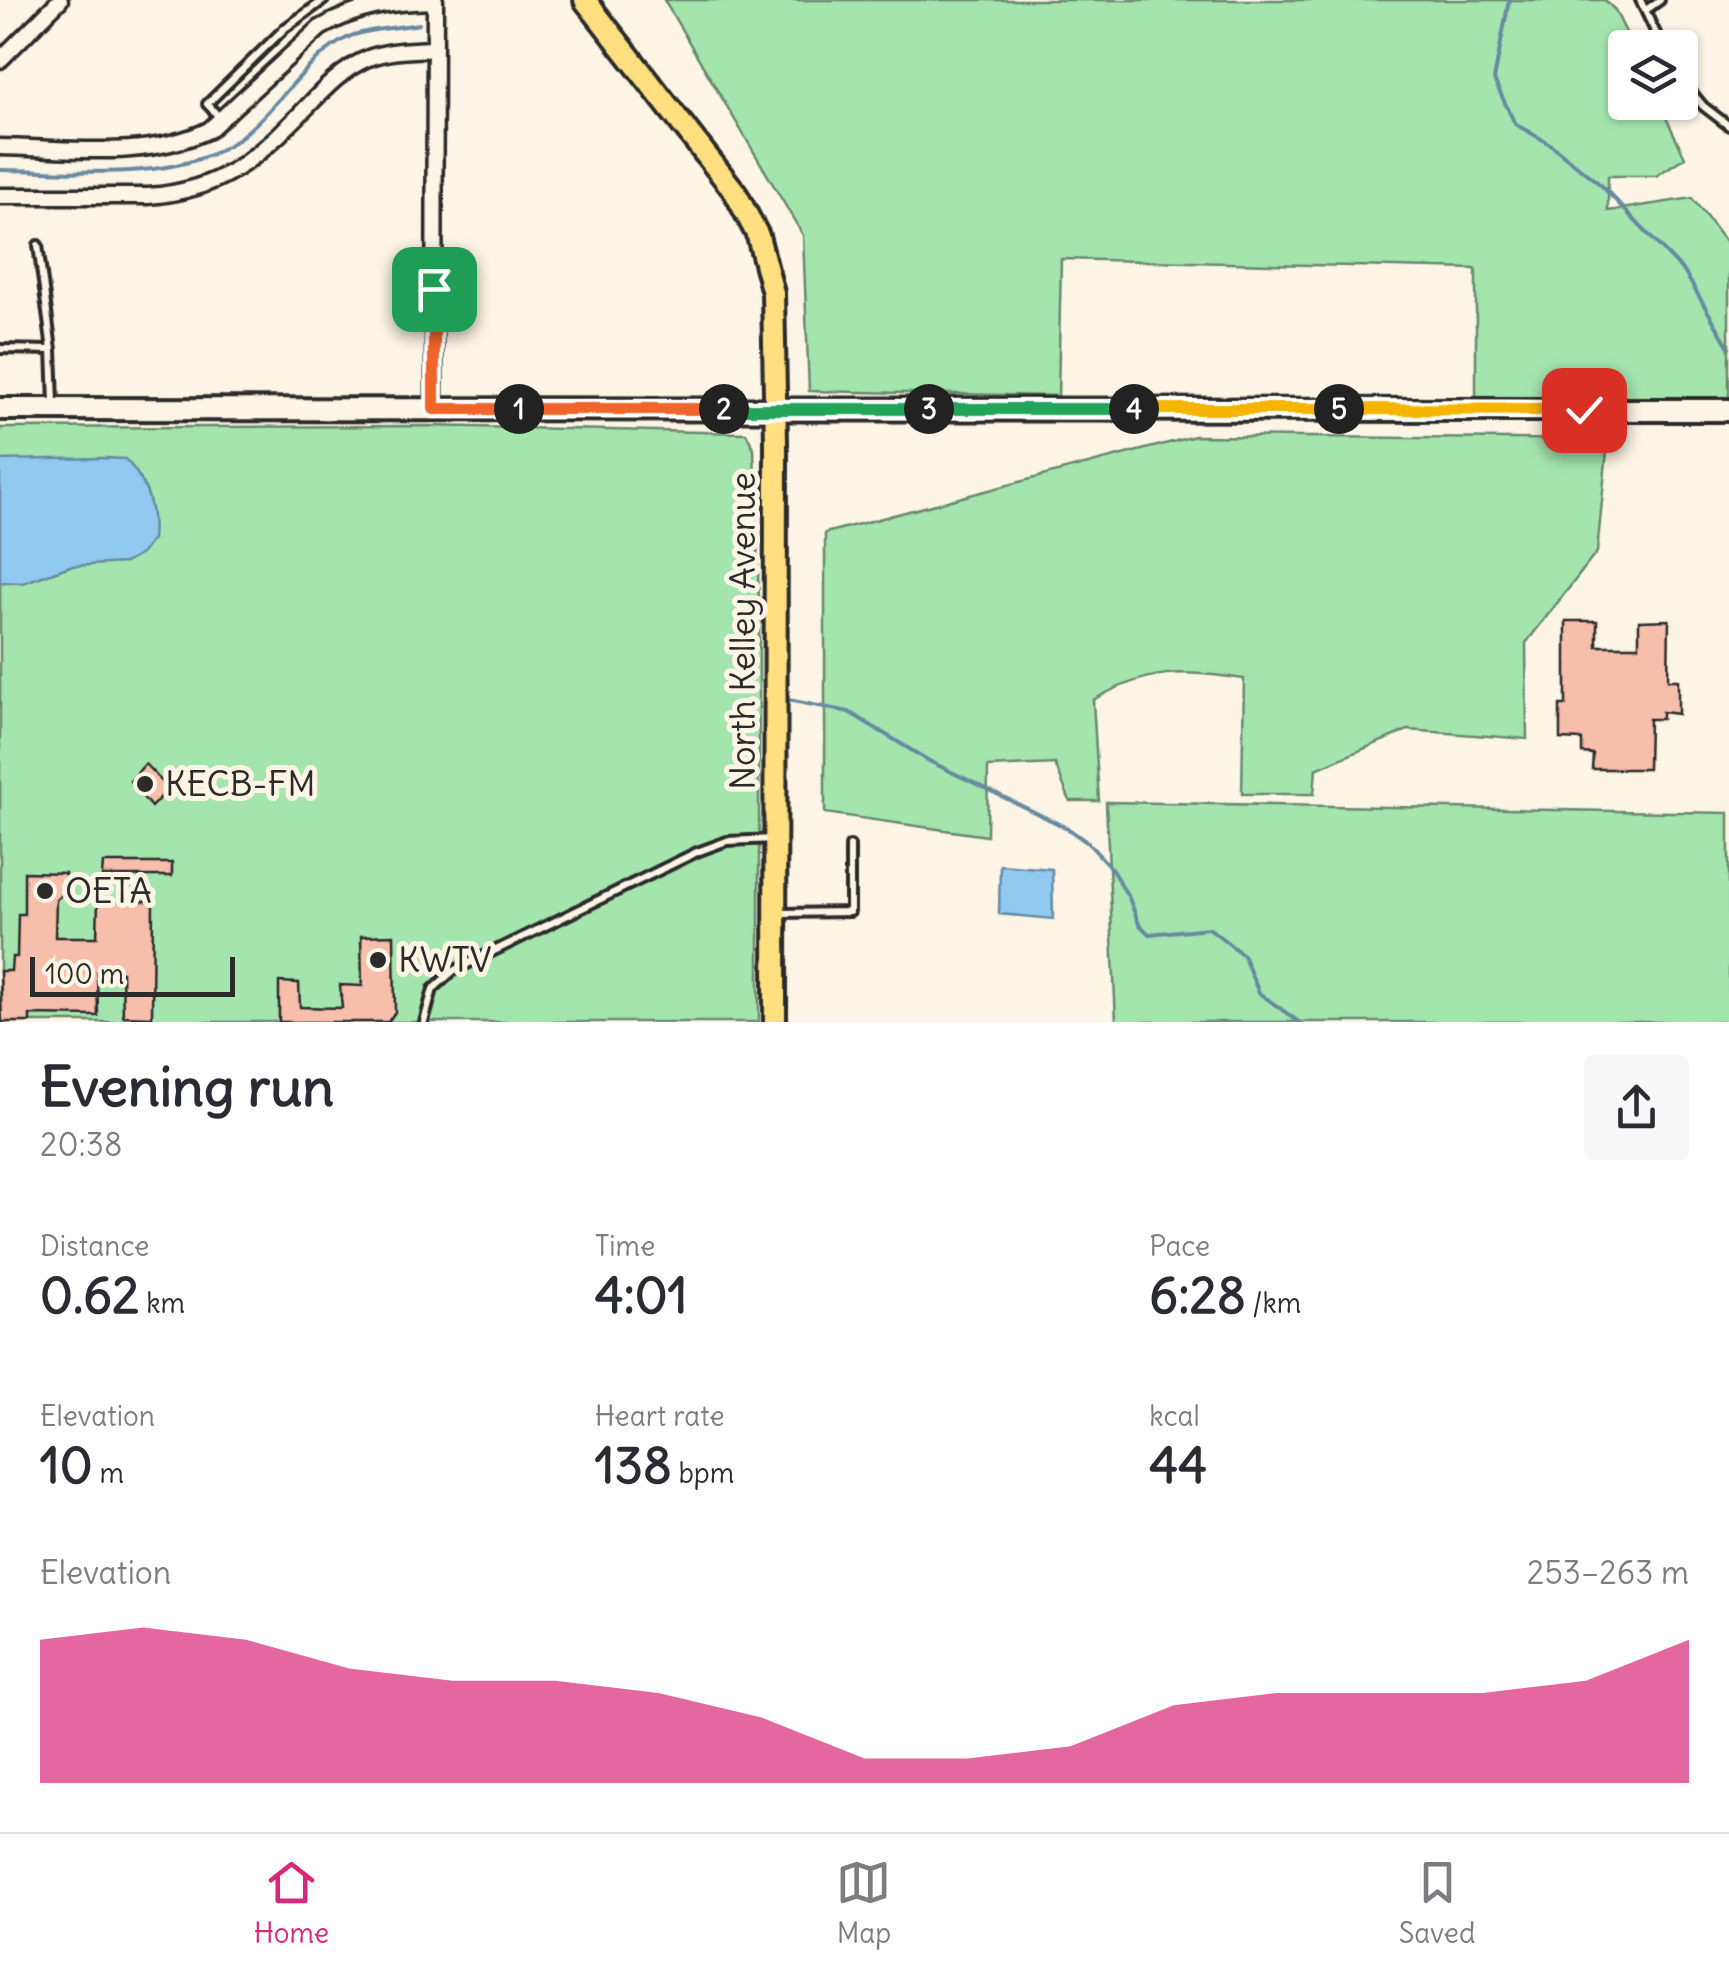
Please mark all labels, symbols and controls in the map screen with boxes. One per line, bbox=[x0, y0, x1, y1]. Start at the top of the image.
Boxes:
map controls bbox=[1608, 30, 1698, 120]
button: layers bbox=[1608, 30, 1698, 120]
pin bbox=[392, 247, 477, 332]
icon: arrive bbox=[407, 262, 462, 317]
pin bbox=[1542, 368, 1627, 453]
icon: check bbox=[1557, 383, 1612, 438]
pin: 1 bbox=[494, 384, 544, 434]
pin: 2 bbox=[699, 384, 749, 434]
pin: 3 bbox=[904, 384, 954, 434]
pin: 4 bbox=[1109, 384, 1159, 434]
pin: 5 bbox=[1314, 384, 1364, 434]
text: 1 bbox=[513, 391, 525, 427]
text: 2 bbox=[716, 391, 732, 427]
text: 3 bbox=[921, 391, 937, 427]
text: 4 bbox=[1126, 391, 1142, 427]
text: 5 bbox=[1331, 391, 1347, 427]
street label: North Kelley Avenue bbox=[720, 472, 764, 790]
place label: KECB-FM bbox=[165, 761, 316, 805]
marker: KECB-FM bbox=[134, 773, 156, 795]
place label: OETA bbox=[65, 868, 152, 912]
marker: OETA bbox=[34, 880, 56, 902]
place label: KWTV bbox=[398, 937, 492, 981]
marker: KWTV bbox=[367, 949, 389, 971]
scale bar bbox=[30, 952, 235, 996]
text: 100 m bbox=[45, 956, 124, 992]
text: Evening run bbox=[40, 1052, 334, 1121]
button: share bbox=[1584, 1055, 1689, 1160]
text: 20:38 bbox=[40, 1124, 122, 1165]
text: Distance bbox=[40, 1228, 149, 1264]
text: Time bbox=[595, 1228, 655, 1264]
text: Pace bbox=[1149, 1228, 1210, 1264]
text: 0.62 bbox=[40, 1264, 140, 1327]
text: 4:01 bbox=[595, 1264, 688, 1327]
text: 6:28 bbox=[1149, 1264, 1246, 1327]
text: km bbox=[140, 1285, 185, 1321]
text: /km bbox=[1246, 1285, 1301, 1321]
text: Elevation bbox=[40, 1398, 155, 1434]
text: Heart rate bbox=[595, 1398, 725, 1434]
text: kcal bbox=[1149, 1398, 1200, 1434]
text: 10 bbox=[40, 1434, 93, 1497]
text: 138 bbox=[595, 1434, 672, 1497]
text: 44 bbox=[1149, 1434, 1207, 1497]
text: m bbox=[93, 1455, 124, 1491]
text: bpm bbox=[672, 1455, 734, 1491]
text: Elevation bbox=[40, 1552, 171, 1593]
text: 253–263 m bbox=[1527, 1552, 1689, 1593]
tab: Home bbox=[254, 1855, 329, 1951]
tab: Map bbox=[836, 1855, 891, 1951]
tab: Saved bbox=[1399, 1855, 1475, 1951]

